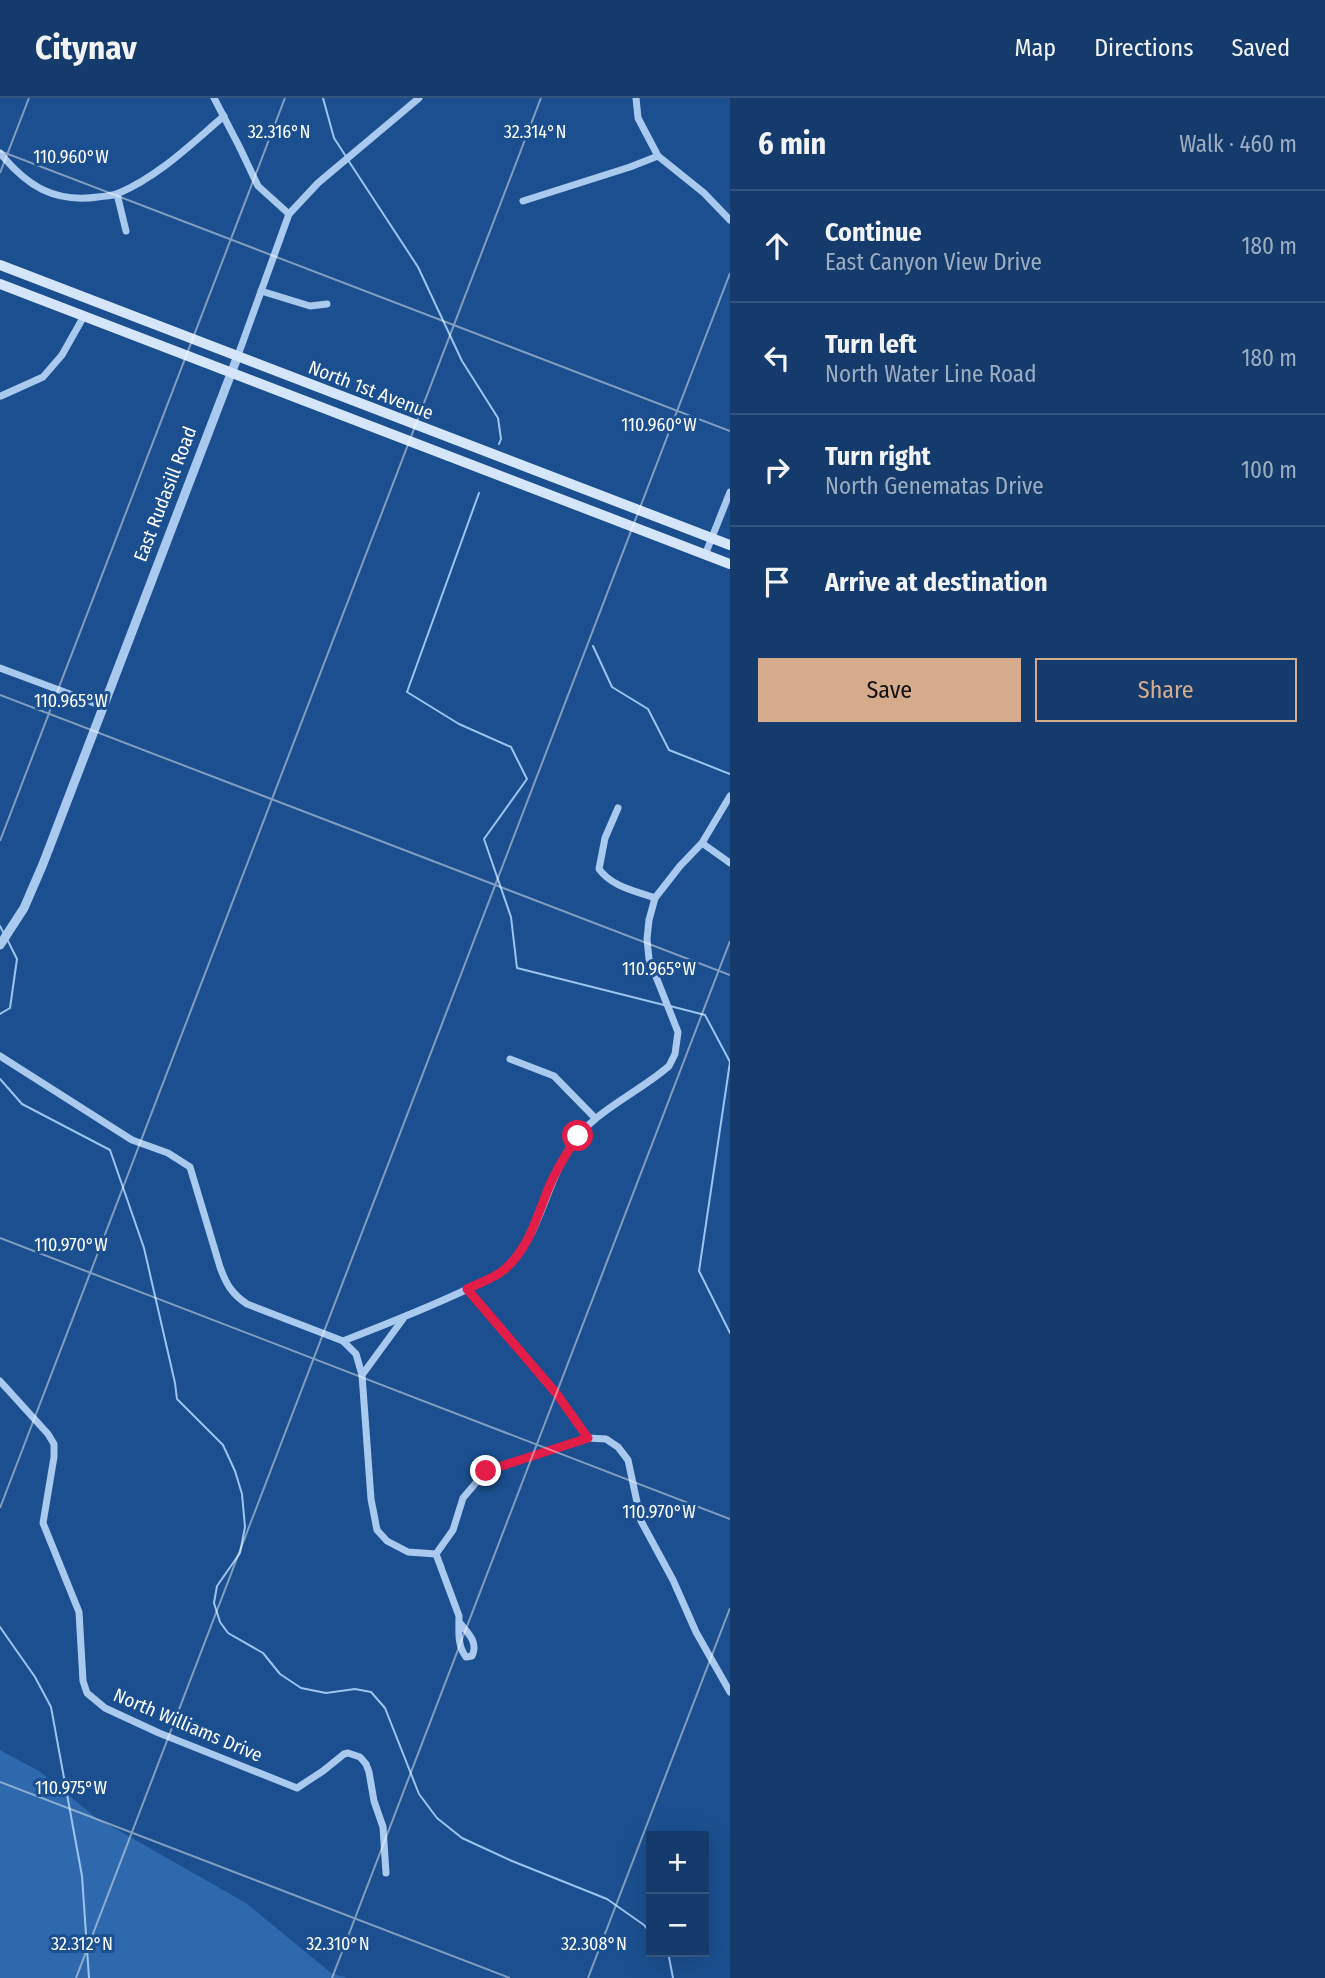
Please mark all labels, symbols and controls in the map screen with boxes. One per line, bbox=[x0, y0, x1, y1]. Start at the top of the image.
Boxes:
text: Citynav bbox=[35, 28, 137, 68]
text: Map bbox=[1015, 34, 1056, 62]
text: Directions bbox=[1094, 34, 1193, 62]
text: Saved bbox=[1231, 34, 1290, 62]
text: 32.316°N bbox=[248, 121, 310, 143]
text: 32.314°N bbox=[504, 121, 566, 143]
text: 6 min bbox=[758, 126, 826, 162]
text: Walk · 460 m bbox=[1179, 130, 1297, 158]
text: 110.960°W bbox=[33, 146, 109, 168]
text: Continue bbox=[825, 217, 922, 248]
icon: ahead bbox=[758, 227, 796, 265]
text: 180 m bbox=[1241, 232, 1297, 260]
text: East Canyon View Drive bbox=[825, 248, 1042, 276]
text: Turn left bbox=[825, 329, 917, 360]
icon: left bbox=[758, 339, 796, 377]
text: 180 m bbox=[1241, 344, 1297, 372]
street label: North 1st Avenue bbox=[305, 356, 437, 424]
text: North Water Line Road bbox=[825, 360, 1036, 388]
text: 110.960°W bbox=[621, 414, 697, 436]
street label: East Rudasill Road bbox=[129, 423, 201, 565]
text: Turn right bbox=[825, 441, 931, 472]
icon: right bbox=[758, 451, 796, 489]
text: 100 m bbox=[1241, 456, 1297, 484]
text: North Genematas Drive bbox=[825, 472, 1044, 500]
icon: arrive bbox=[758, 563, 796, 601]
text: Arrive at destination bbox=[825, 567, 1048, 598]
button: Save bbox=[758, 658, 1021, 722]
button: Share bbox=[1035, 658, 1297, 722]
text: 110.965°W bbox=[34, 690, 109, 712]
text: 110.965°W bbox=[622, 958, 697, 980]
route start bbox=[562, 1120, 593, 1151]
text: 110.970°W bbox=[34, 1234, 108, 1256]
route end bbox=[470, 1455, 501, 1486]
text: 110.970°W bbox=[622, 1501, 696, 1523]
street label: North Williams Drive bbox=[110, 1683, 266, 1767]
text: 110.975°W bbox=[35, 1777, 108, 1799]
map controls bbox=[646, 1831, 709, 1957]
button: + bbox=[646, 1831, 709, 1894]
button: − bbox=[646, 1894, 709, 1957]
text: 32.312°N bbox=[51, 1933, 113, 1955]
text: 32.310°N bbox=[306, 1933, 370, 1955]
text: 32.308°N bbox=[561, 1933, 627, 1955]

